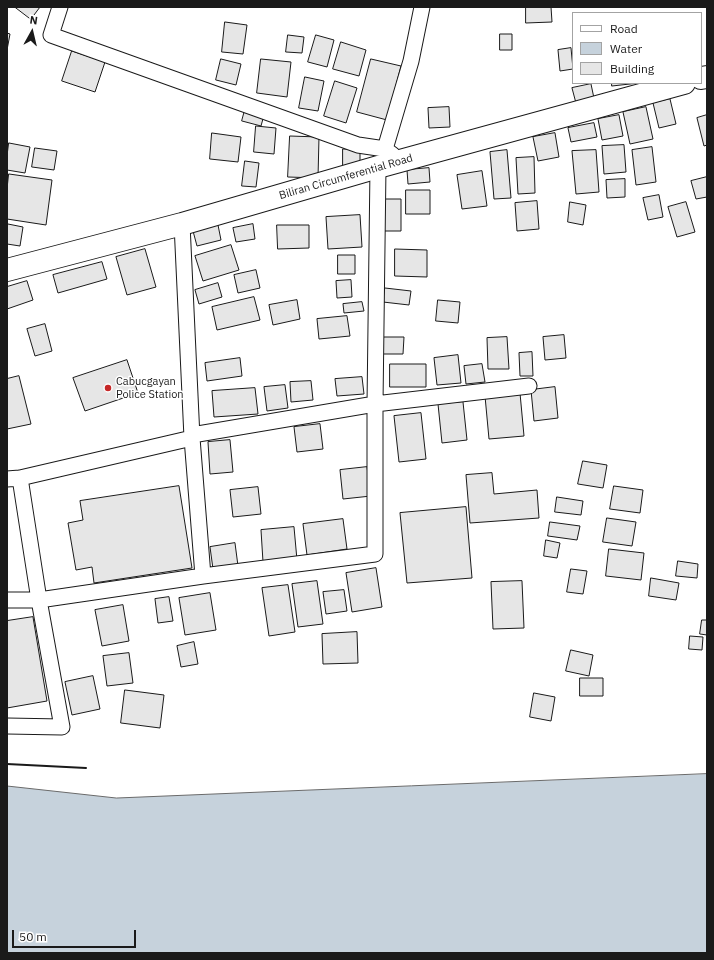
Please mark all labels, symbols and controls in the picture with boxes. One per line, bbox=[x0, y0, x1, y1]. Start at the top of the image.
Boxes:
north arrow bbox=[12, 12, 52, 52]
legend bbox=[572, 12, 702, 84]
text: N bbox=[29, 13, 39, 28]
text: Road bbox=[610, 21, 638, 36]
text: Water bbox=[610, 41, 642, 56]
text: Building bbox=[610, 61, 654, 76]
street label: Biliran Circumferential Road bbox=[278, 152, 414, 202]
place label: Cabucgayan Police Station bbox=[116, 375, 184, 401]
marker: Cabucgayan Police Station bbox=[103, 383, 113, 393]
scale bar bbox=[14, 922, 138, 948]
text: 50 m bbox=[19, 929, 47, 944]

